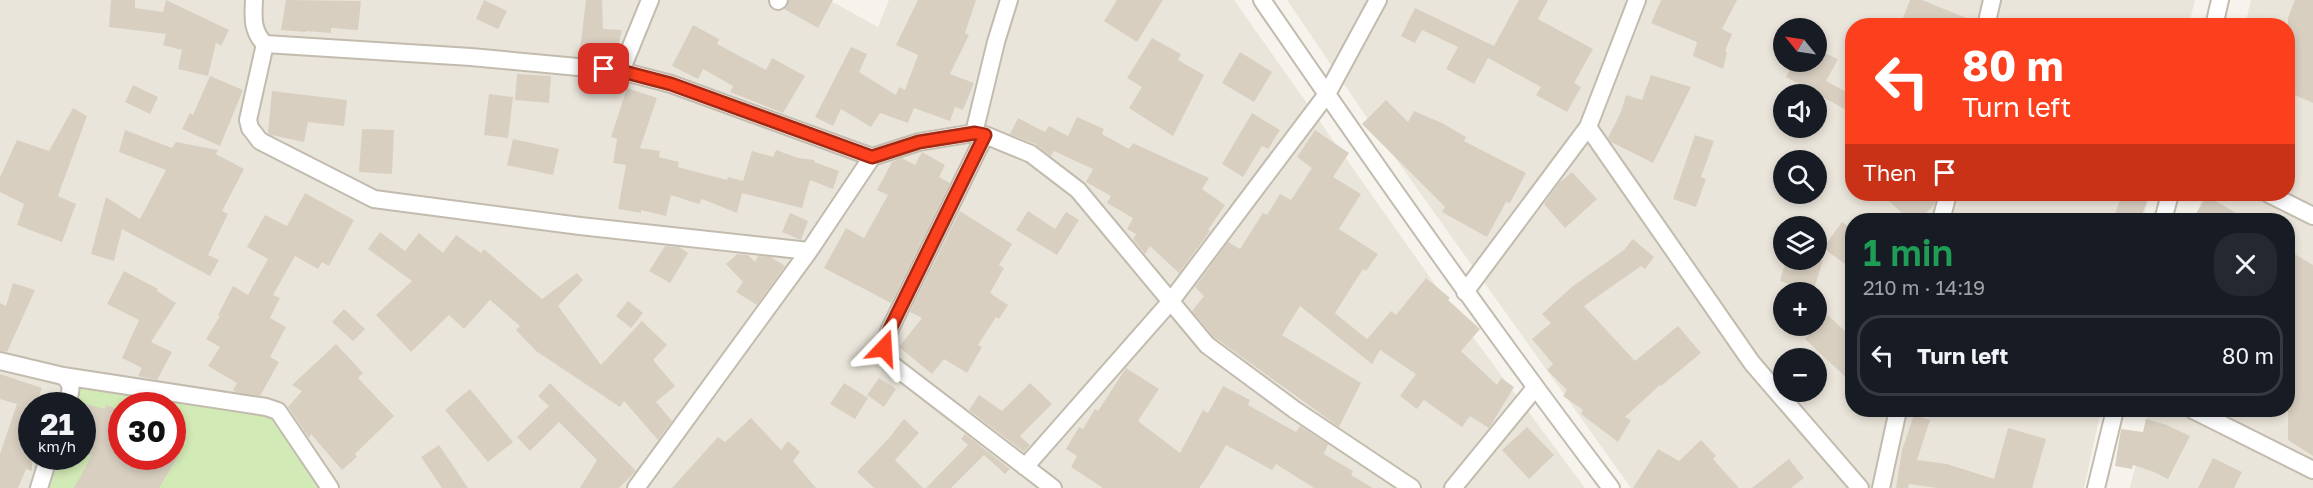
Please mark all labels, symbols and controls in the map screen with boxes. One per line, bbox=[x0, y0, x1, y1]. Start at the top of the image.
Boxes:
north arrow bbox=[1773, 18, 1827, 72]
map controls bbox=[1773, 18, 1827, 402]
text: 80 m bbox=[1962, 40, 2063, 90]
icon: left bbox=[1863, 42, 1941, 120]
pin bbox=[578, 43, 629, 94]
icon: arrive bbox=[587, 52, 620, 85]
button: sound bbox=[1773, 84, 1827, 138]
text: Turn left bbox=[1962, 91, 2071, 123]
button: search bbox=[1773, 150, 1827, 204]
icon: arrive bbox=[1928, 156, 1961, 189]
text: Then bbox=[1863, 159, 1916, 186]
button: layers bbox=[1773, 216, 1827, 270]
text: 1 min bbox=[1863, 231, 1953, 274]
button: close bbox=[2214, 233, 2277, 296]
text: 210 m · 14:19 bbox=[1863, 275, 1985, 299]
button: + bbox=[1773, 282, 1827, 336]
position arrow bbox=[852, 316, 916, 380]
icon: left bbox=[1866, 339, 1899, 372]
text: Turn left bbox=[1917, 342, 2008, 369]
text: 80 m bbox=[2222, 342, 2274, 369]
button: − bbox=[1773, 348, 1827, 402]
speed limit sign: 30 bbox=[108, 392, 186, 470]
text: 21 bbox=[40, 406, 74, 442]
text: km/h bbox=[38, 437, 76, 455]

